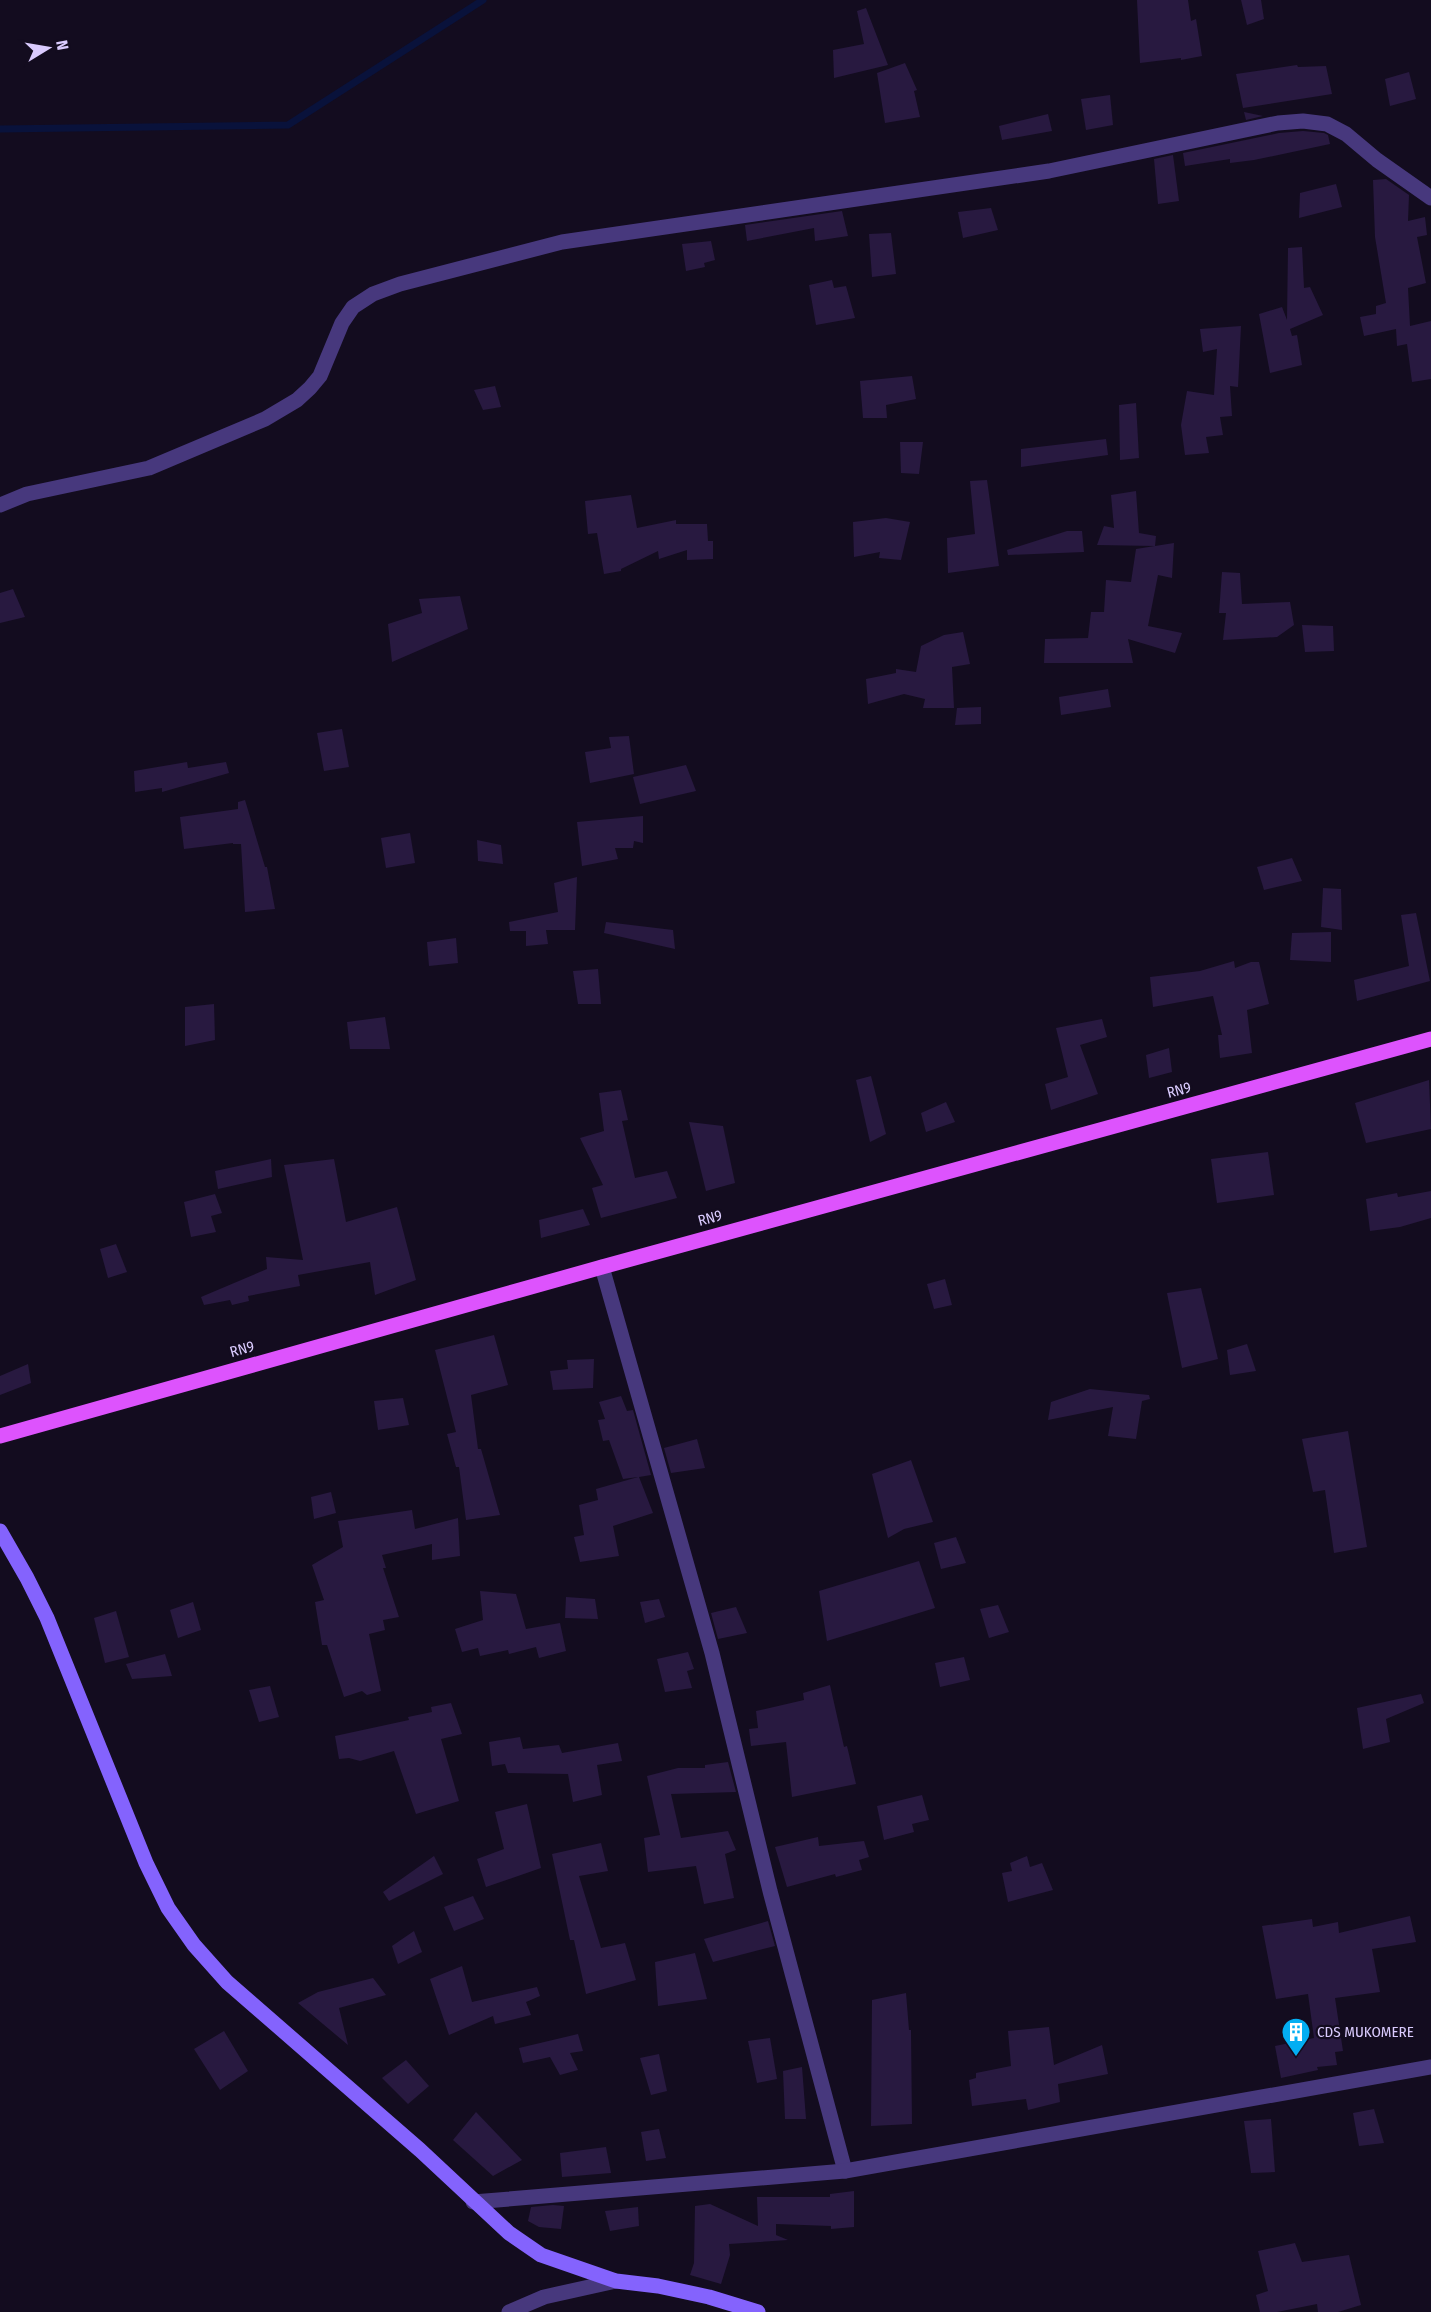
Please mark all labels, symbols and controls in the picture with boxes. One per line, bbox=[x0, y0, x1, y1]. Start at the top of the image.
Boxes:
north arrow bbox=[18, 18, 78, 78]
text: N bbox=[52, 39, 72, 52]
street label: RN9 bbox=[1165, 1078, 1193, 1102]
street label: RN9 bbox=[696, 1206, 724, 1230]
street label: RN9 bbox=[228, 1337, 256, 1361]
building icon: CDS MUKOMERE bbox=[1280, 2016, 1312, 2058]
place label: CDS MUKOMERE bbox=[1317, 2023, 1414, 2041]

